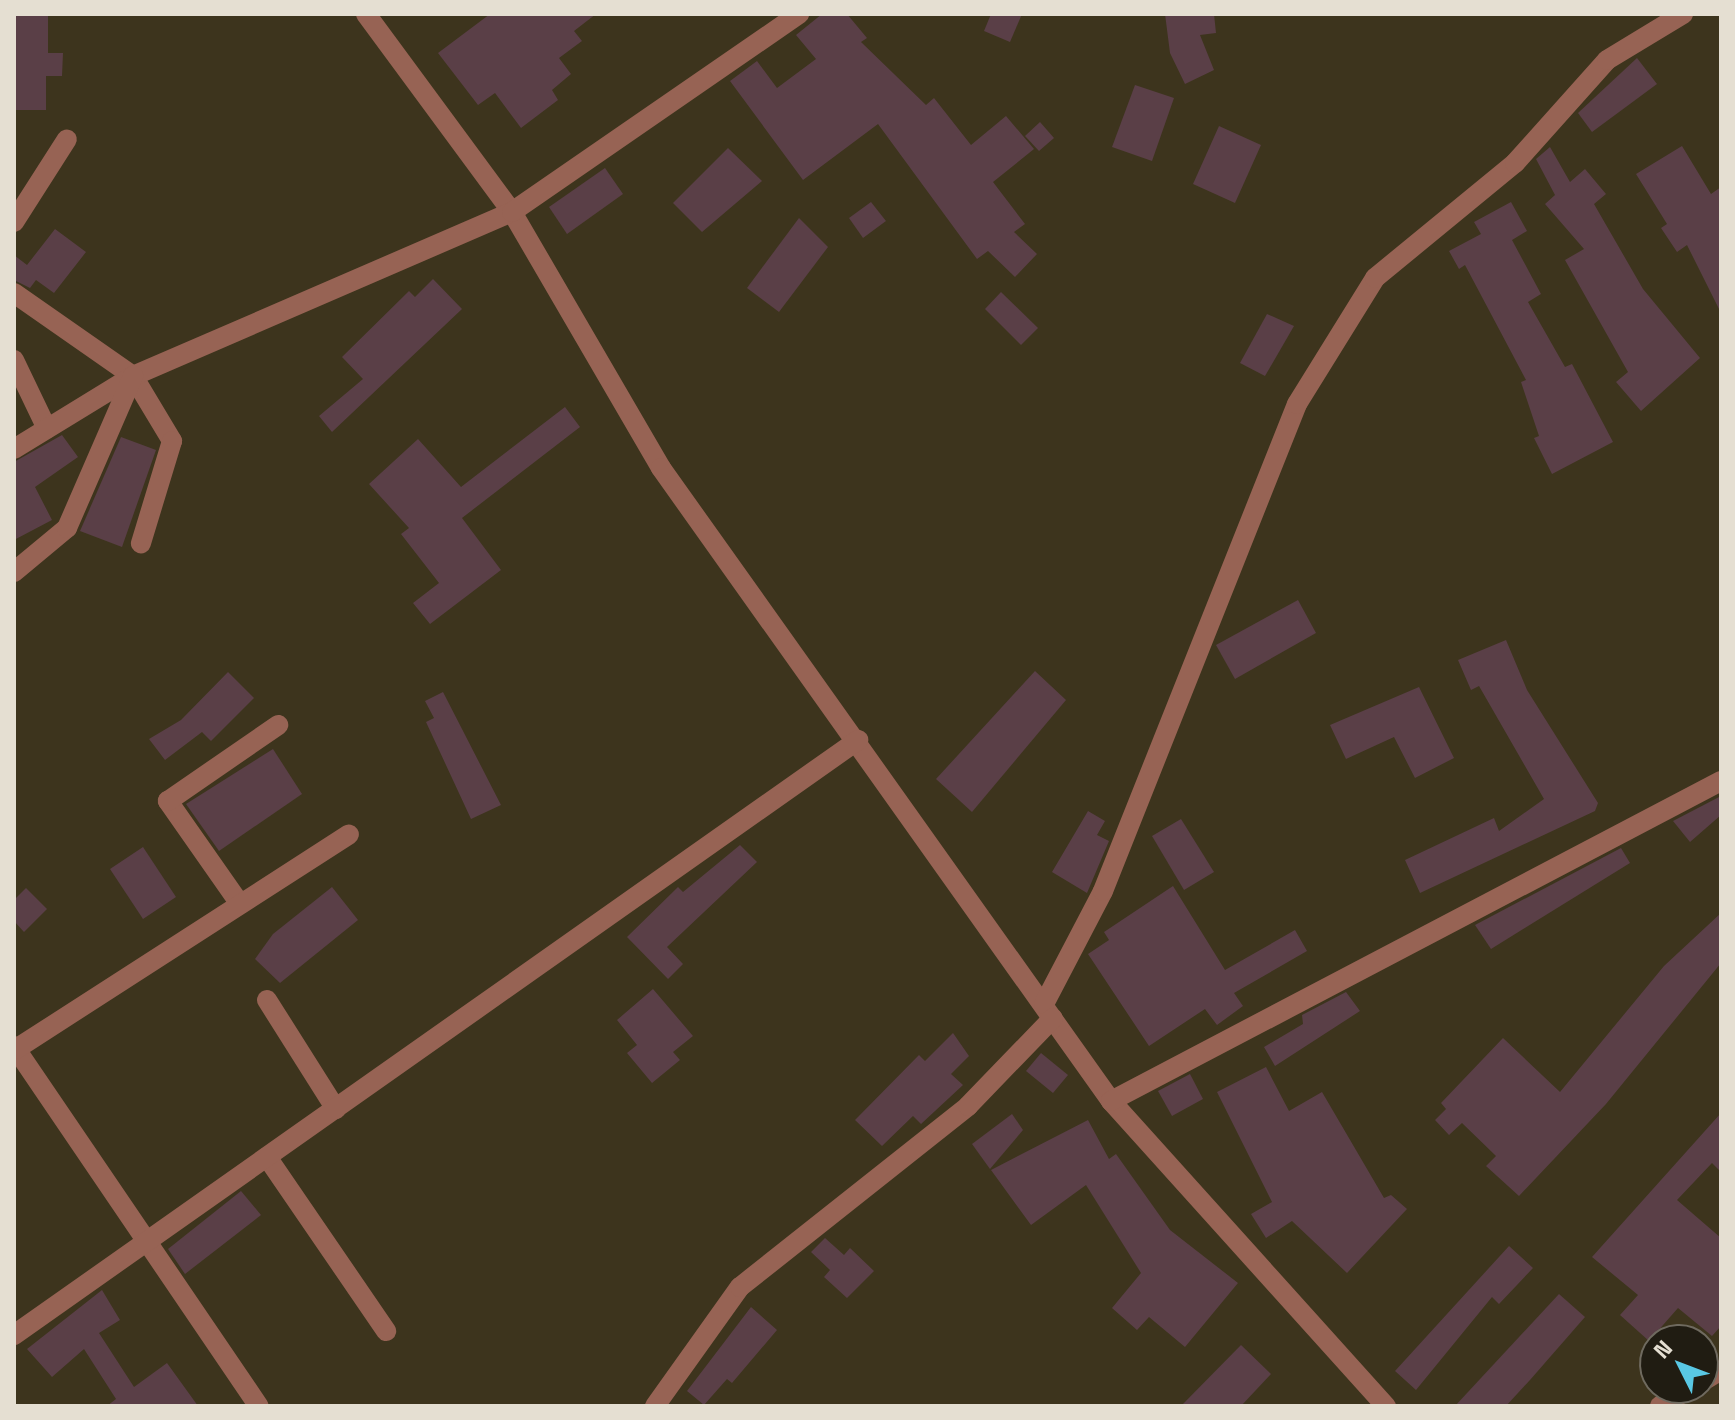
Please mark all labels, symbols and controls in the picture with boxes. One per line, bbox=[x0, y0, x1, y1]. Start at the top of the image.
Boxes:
north arrow bbox=[1639, 1324, 1719, 1404]
text: N bbox=[1647, 1334, 1678, 1364]

